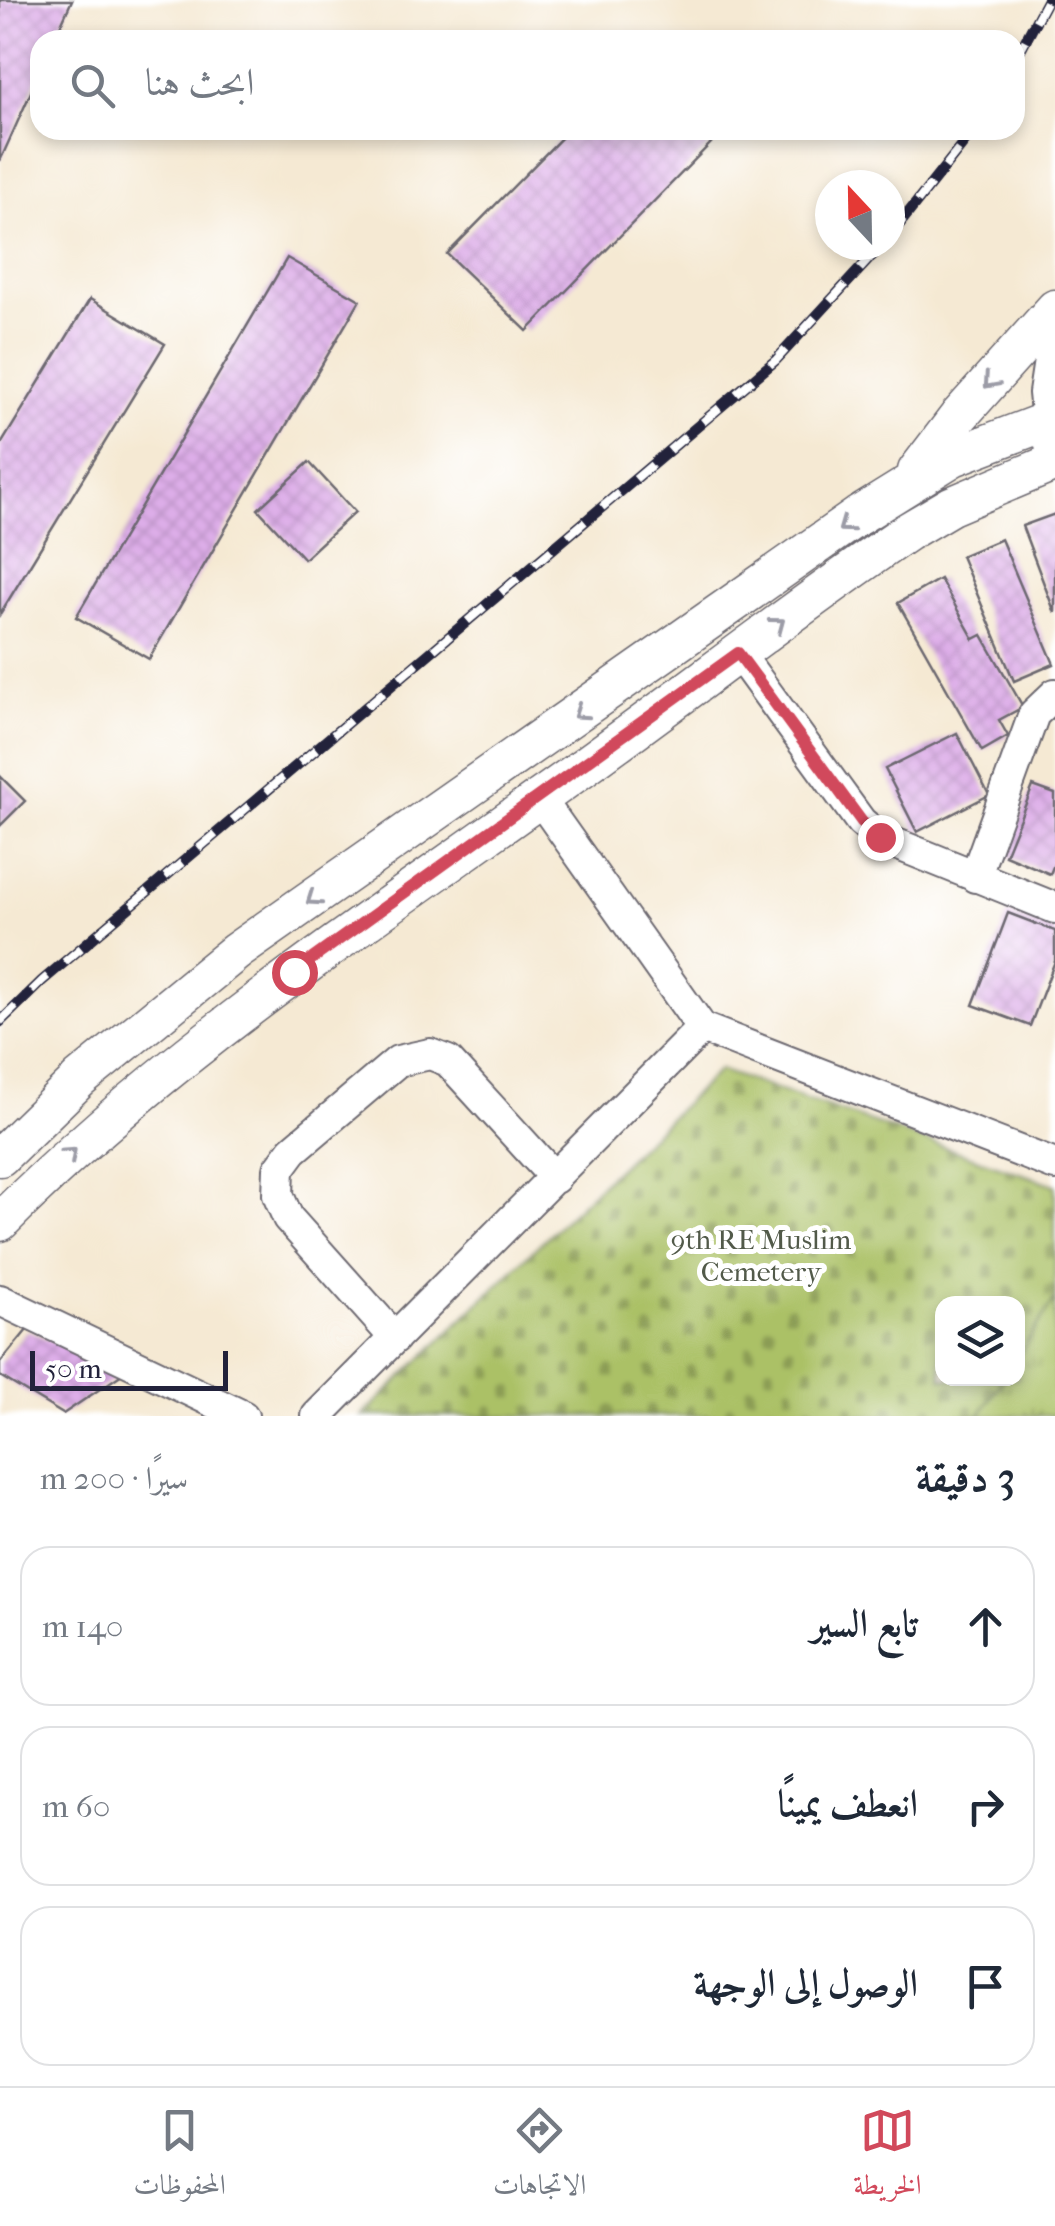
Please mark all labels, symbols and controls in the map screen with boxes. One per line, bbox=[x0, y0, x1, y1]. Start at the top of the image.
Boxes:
search box bbox=[30, 30, 1025, 140]
icon: search bbox=[65, 58, 120, 113]
text: ابحث هنا bbox=[145, 60, 255, 105]
north arrow bbox=[815, 170, 905, 260]
one-way arrow bbox=[984, 370, 1002, 389]
one-way arrow bbox=[838, 514, 856, 531]
one-way arrow bbox=[767, 618, 785, 635]
one-way arrow bbox=[572, 701, 591, 719]
route end bbox=[858, 815, 904, 861]
one-way arrow bbox=[306, 887, 324, 905]
route start bbox=[272, 950, 318, 996]
one-way arrow bbox=[58, 1147, 77, 1165]
park label: 9th RE Muslim Cemetery bbox=[671, 1223, 852, 1288]
map controls bbox=[935, 1296, 1025, 1386]
button: layers bbox=[935, 1296, 1025, 1386]
scale bar bbox=[30, 1346, 228, 1390]
text: 50 m bbox=[45, 1352, 102, 1385]
text: 3 دقيقة bbox=[915, 1453, 1015, 1502]
text: سيرًا · 200 m bbox=[40, 1460, 188, 1497]
icon: ahead bbox=[958, 1599, 1013, 1654]
text: تابع السير bbox=[811, 1601, 918, 1646]
text: 140 m bbox=[42, 1608, 123, 1645]
icon: right bbox=[958, 1779, 1013, 1834]
text: انعطف يمينًا bbox=[777, 1781, 918, 1826]
text: 60 m bbox=[42, 1788, 110, 1825]
icon: arrive bbox=[958, 1959, 1013, 2014]
text: الوصول إلى الوجهة bbox=[694, 1961, 918, 2006]
tab: المحفوظات bbox=[134, 2103, 226, 2212]
tab: الاتجاهات bbox=[493, 2103, 586, 2212]
tab: الخريطة bbox=[853, 2103, 921, 2212]

